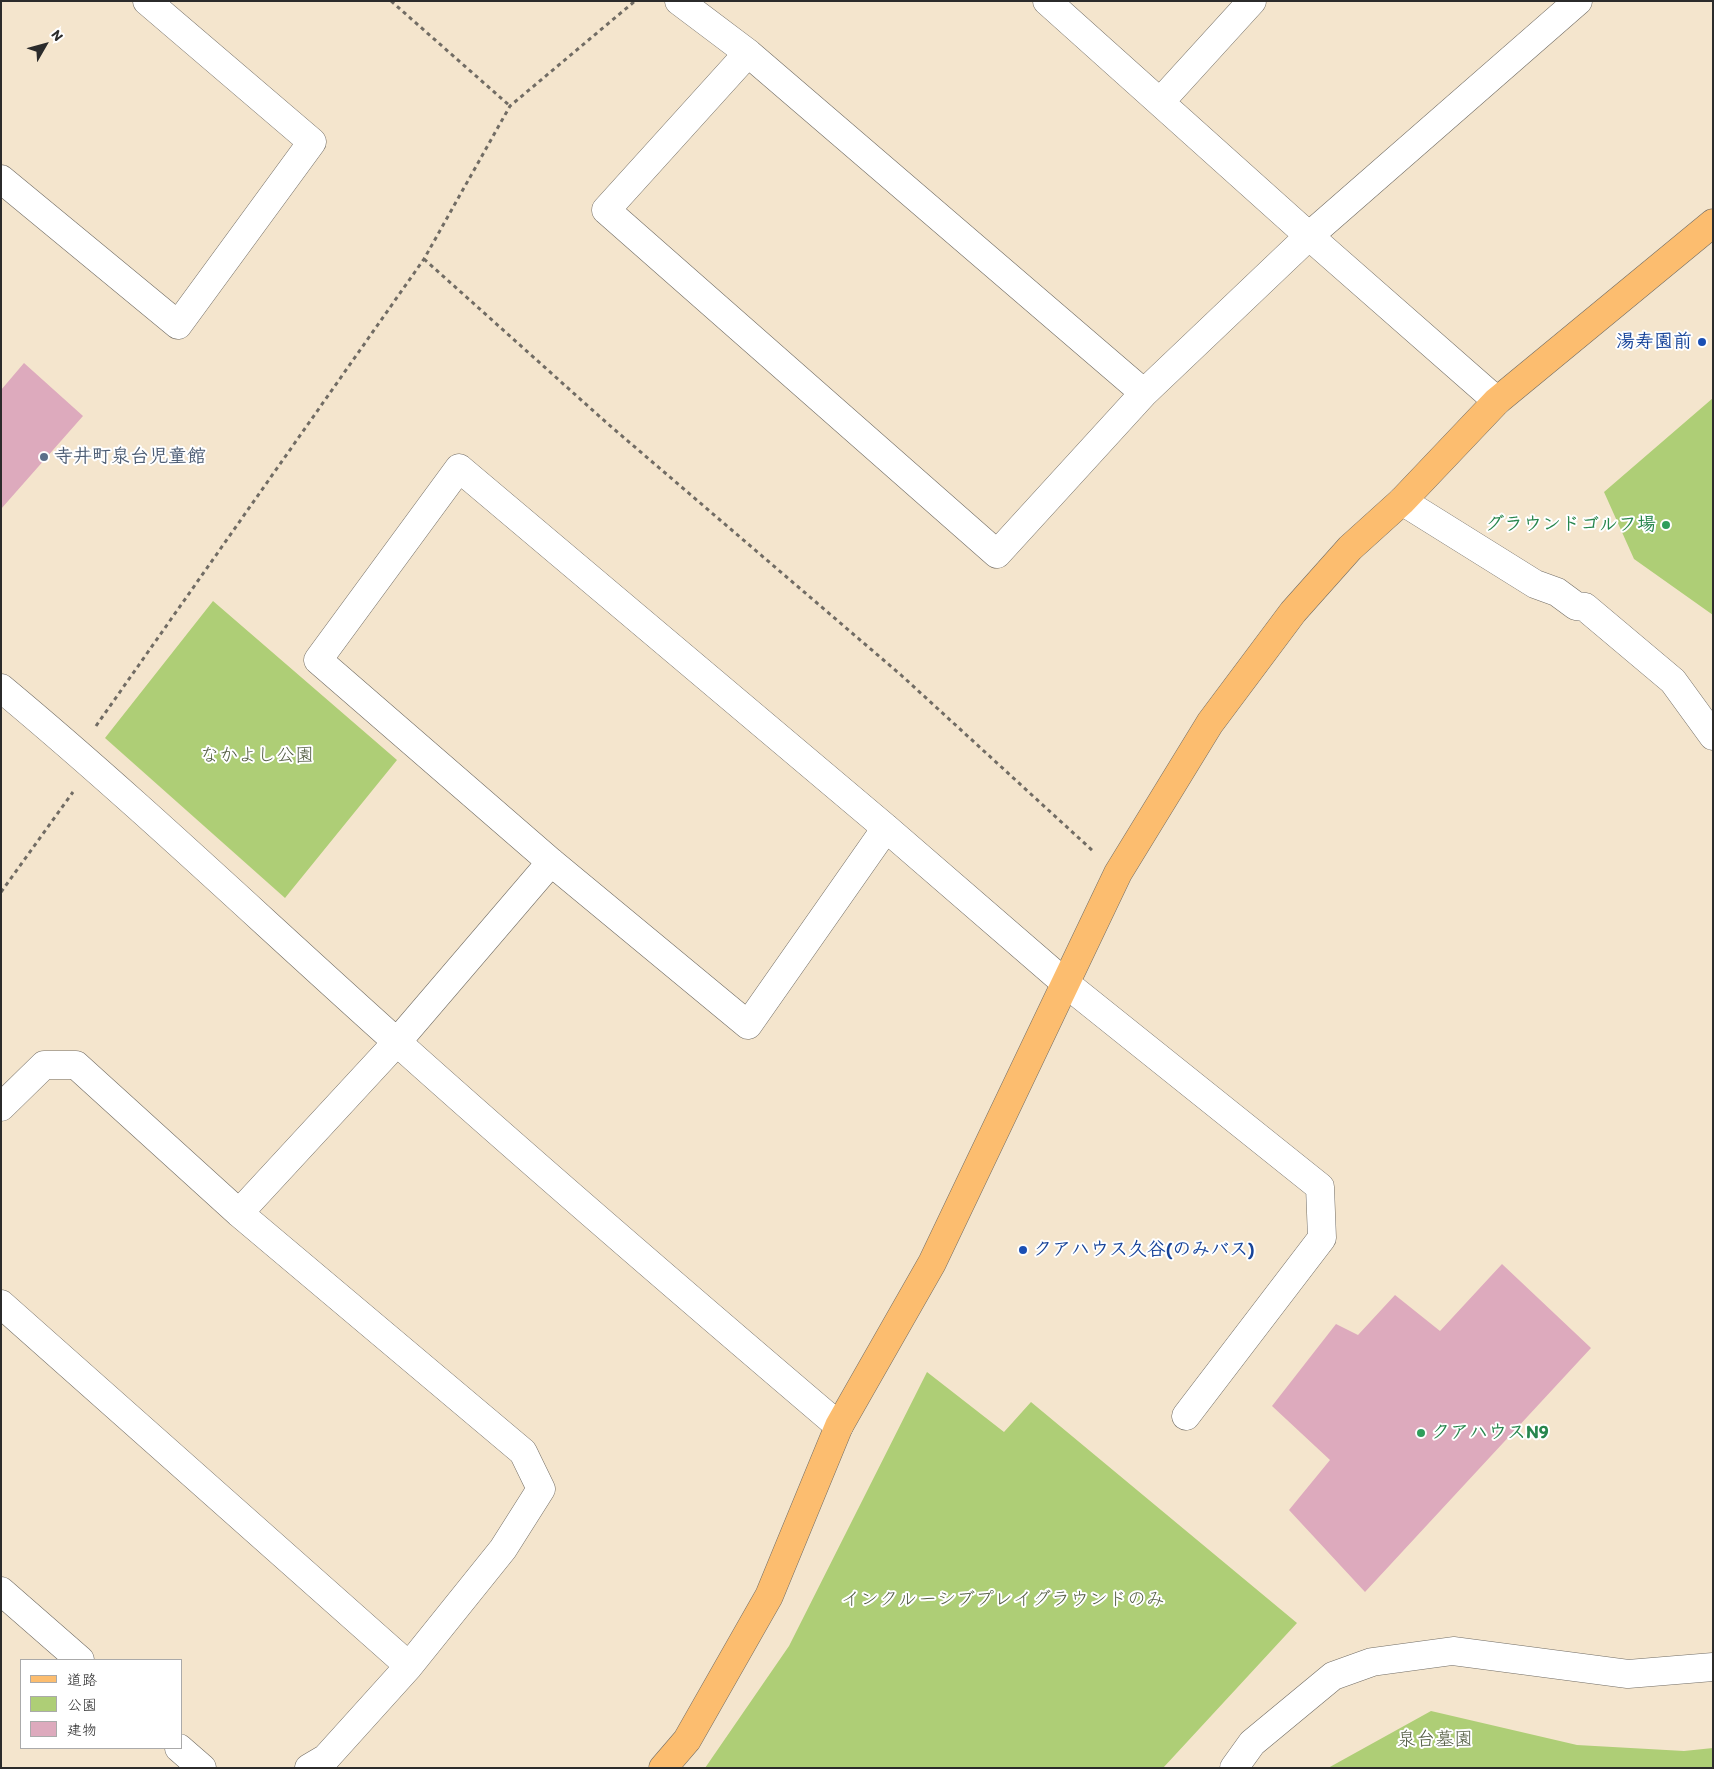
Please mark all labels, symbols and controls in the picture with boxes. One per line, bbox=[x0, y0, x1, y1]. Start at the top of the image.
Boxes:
north arrow bbox=[20, 20, 70, 70]
text: N bbox=[48, 26, 67, 44]
place label: 湯寿園前 bbox=[1616, 331, 1692, 353]
marker: 湯寿園前 bbox=[1696, 336, 1708, 348]
place label: 寺井町泉台児童館 bbox=[54, 446, 206, 468]
marker: 寺井町泉台児童館 bbox=[38, 451, 50, 463]
place label: グラウンドゴルフ場 bbox=[1485, 514, 1656, 536]
marker: グラウンドゴルフ場 bbox=[1660, 519, 1672, 531]
park label: なかよし公園 bbox=[200, 745, 314, 767]
place label: クアハウス久谷(のみバス) bbox=[1033, 1239, 1254, 1261]
marker: クアハウス久谷(のみバス) bbox=[1017, 1244, 1029, 1256]
place label: クアハウスN9 bbox=[1431, 1422, 1549, 1444]
marker: クアハウスN9 bbox=[1415, 1427, 1427, 1439]
park label: インクルーシブプレイグラウンドのみ bbox=[841, 1589, 1165, 1611]
legend bbox=[20, 1659, 182, 1749]
text: 道路 bbox=[67, 1671, 97, 1689]
text: 公園 bbox=[67, 1696, 97, 1714]
text: 建物 bbox=[67, 1721, 97, 1739]
park label: 泉台墓園 bbox=[1397, 1729, 1473, 1751]

